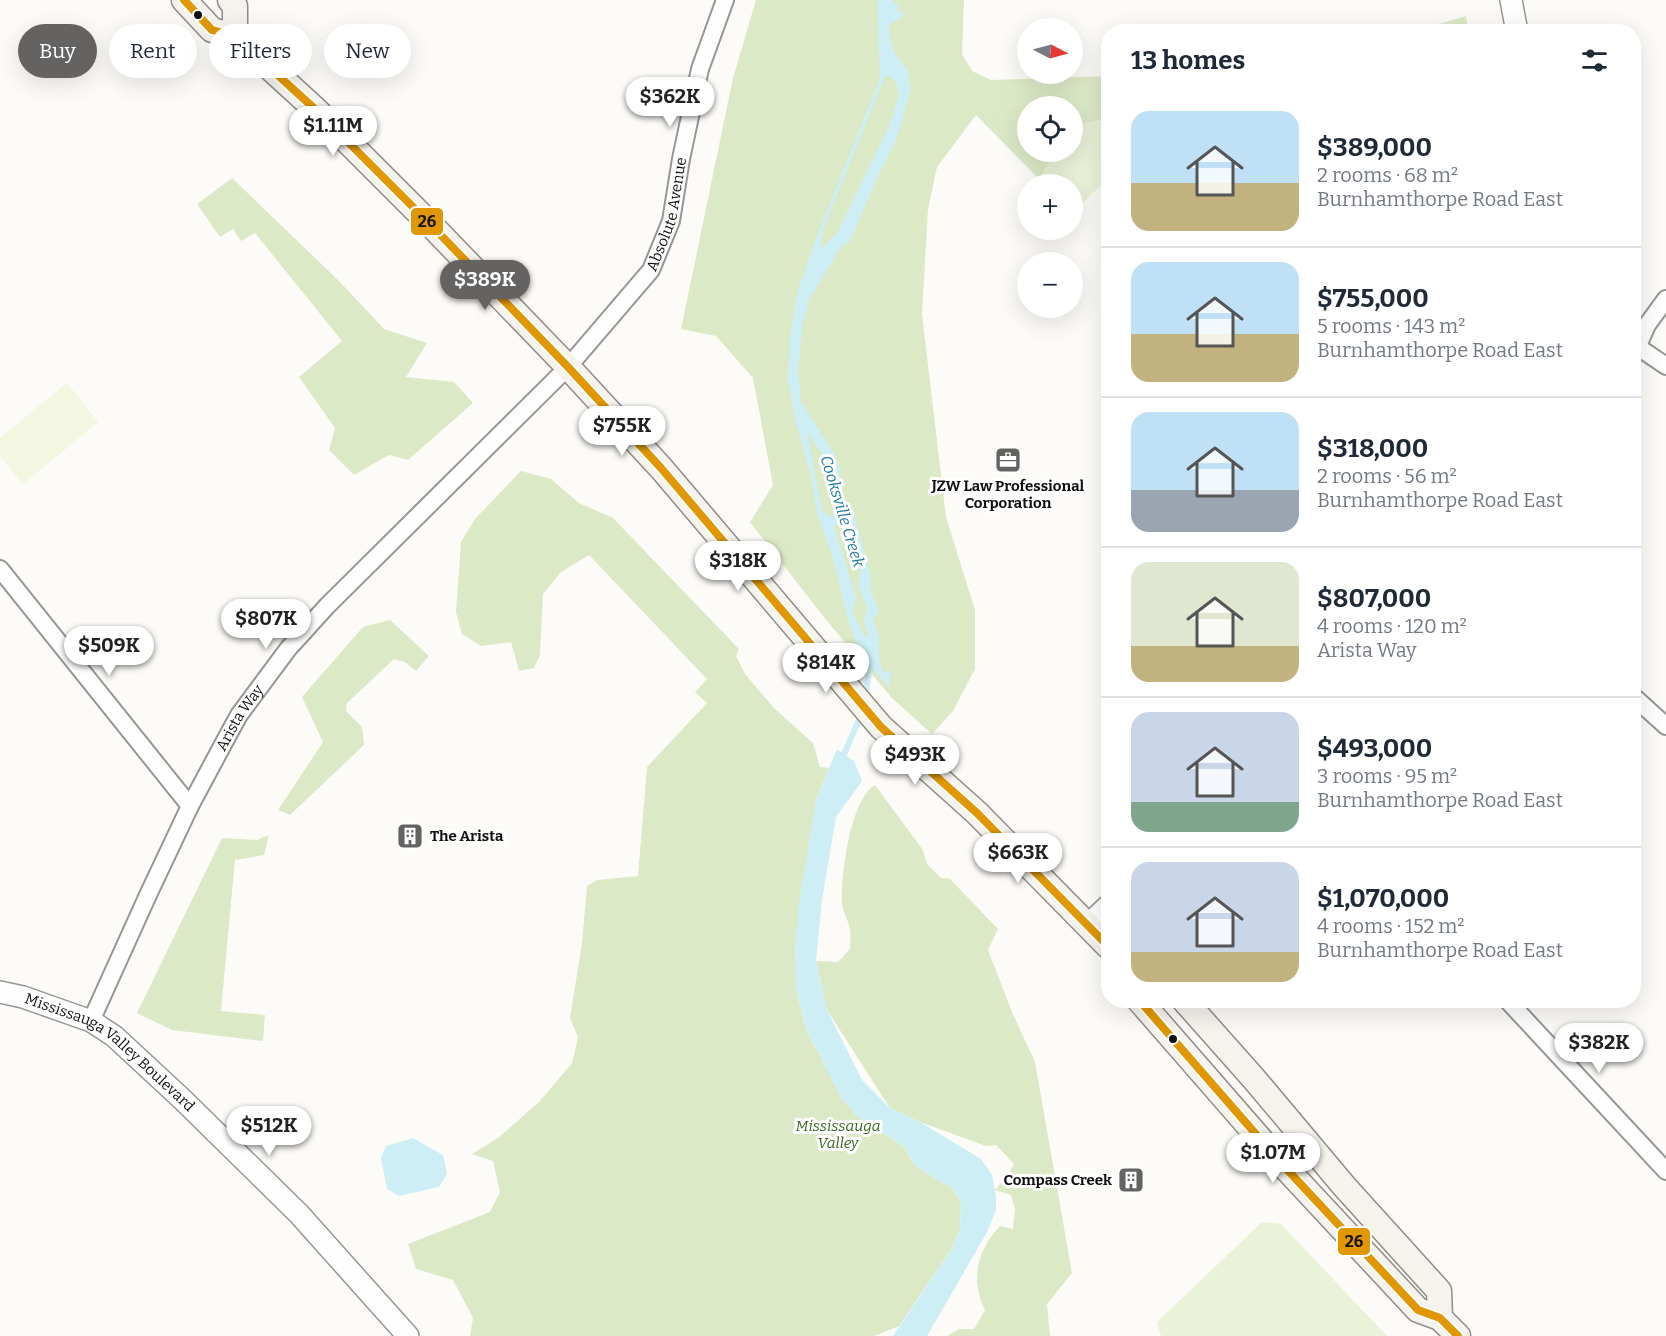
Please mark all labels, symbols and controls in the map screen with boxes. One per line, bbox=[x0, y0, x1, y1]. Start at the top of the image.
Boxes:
unlabelled marker bbox=[192, 9, 204, 21]
north arrow bbox=[1017, 18, 1083, 84]
map controls bbox=[1017, 18, 1083, 318]
chip: Buy bbox=[18, 24, 97, 78]
chip: Rent bbox=[109, 24, 197, 78]
chip: Filters bbox=[209, 24, 312, 78]
chip: New bbox=[324, 24, 411, 78]
icon: filters bbox=[1578, 44, 1611, 77]
text: 13 homes bbox=[1131, 45, 1245, 76]
pin: $362K bbox=[628, 77, 712, 128]
text: $362K bbox=[640, 84, 700, 108]
button: locate bbox=[1017, 96, 1083, 162]
pin: $1.11M bbox=[284, 106, 382, 157]
text: $1.11M bbox=[303, 113, 363, 137]
text: $389,000 bbox=[1317, 132, 1432, 163]
icon: home bbox=[1179, 135, 1251, 207]
street label: Absolute Avenue bbox=[643, 156, 690, 274]
text: 2 rooms · 68 m² bbox=[1317, 163, 1458, 187]
button: + bbox=[1017, 174, 1083, 240]
text: Burnhamthorpe Road East bbox=[1317, 187, 1563, 211]
line badge: 26 bbox=[410, 207, 444, 236]
text: 26 bbox=[418, 212, 437, 231]
button: − bbox=[1017, 252, 1083, 318]
pin: $389K bbox=[443, 260, 527, 311]
text: $389K bbox=[454, 267, 516, 291]
text: $755,000 bbox=[1317, 283, 1429, 314]
icon: home bbox=[1179, 286, 1251, 358]
text: 5 rooms · 143 m² bbox=[1317, 314, 1465, 338]
text: Burnhamthorpe Road East bbox=[1317, 338, 1563, 362]
pin: $755K bbox=[580, 406, 664, 457]
text: $755K bbox=[593, 413, 651, 437]
text: $318,000 bbox=[1317, 433, 1428, 464]
icon: home bbox=[1179, 436, 1251, 508]
office icon: JZW Law Professional Corporation bbox=[993, 445, 1023, 475]
water label: Cooksville Creek bbox=[817, 453, 869, 570]
text: 2 rooms · 56 m² bbox=[1317, 464, 1457, 488]
place label: JZW Law Professional Corporation bbox=[931, 477, 1085, 512]
text: Burnhamthorpe Road East bbox=[1317, 488, 1563, 512]
pin: $318K bbox=[696, 541, 780, 592]
text: $318K bbox=[709, 548, 767, 572]
text: $807,000 bbox=[1317, 583, 1431, 614]
icon: home bbox=[1179, 586, 1251, 658]
pin: $807K bbox=[224, 599, 308, 650]
text: $807K bbox=[235, 606, 297, 630]
text: 4 rooms · 120 m² bbox=[1317, 614, 1467, 638]
pin: $509K bbox=[67, 626, 151, 677]
text: $509K bbox=[78, 633, 140, 657]
text: Arista Way bbox=[1317, 638, 1417, 662]
pin: $814K bbox=[784, 643, 868, 694]
text: $814K bbox=[796, 650, 856, 674]
street label: Arista Way bbox=[212, 681, 267, 754]
text: $493,000 bbox=[1317, 733, 1432, 764]
pin: $493K bbox=[873, 735, 957, 786]
icon: home bbox=[1179, 736, 1251, 808]
text: $493K bbox=[884, 742, 946, 766]
text: 3 rooms · 95 m² bbox=[1317, 764, 1457, 788]
text: Burnhamthorpe Road East bbox=[1317, 788, 1563, 812]
building icon: The Arista bbox=[395, 821, 425, 851]
place label: The Arista bbox=[430, 827, 504, 845]
pin: $663K bbox=[976, 833, 1060, 884]
text: $663K bbox=[987, 840, 1049, 864]
text: $1,070,000 bbox=[1317, 883, 1449, 914]
icon: home bbox=[1179, 886, 1251, 958]
text: 4 rooms · 152 m² bbox=[1317, 914, 1464, 938]
text: Burnhamthorpe Road East bbox=[1317, 938, 1563, 962]
street label: Mississauga Valley Boulevard bbox=[23, 989, 198, 1115]
pin: $382K bbox=[1557, 1023, 1641, 1074]
text: $382K bbox=[1568, 1030, 1630, 1054]
unlabelled marker bbox=[1167, 1033, 1179, 1045]
pin: $512K bbox=[227, 1106, 311, 1157]
text: $512K bbox=[240, 1113, 298, 1137]
park label: Mississauga Valley bbox=[795, 1117, 881, 1152]
pin: $1.07M bbox=[1224, 1133, 1322, 1184]
text: $1.07M bbox=[1240, 1140, 1306, 1164]
building icon: Compass Creek bbox=[1116, 1165, 1146, 1195]
place label: Compass Creek bbox=[1003, 1171, 1112, 1189]
line badge: 26 bbox=[1337, 1227, 1371, 1256]
text: 26 bbox=[1345, 1232, 1364, 1251]

